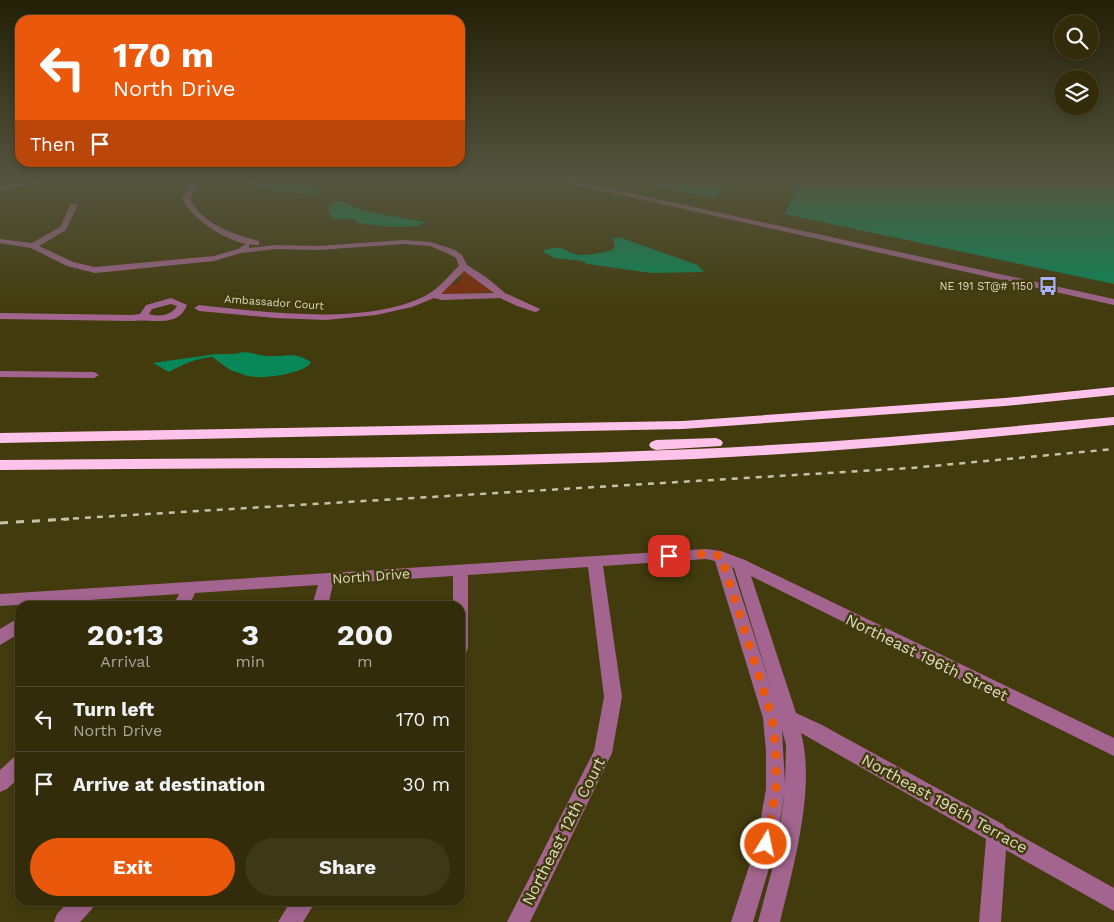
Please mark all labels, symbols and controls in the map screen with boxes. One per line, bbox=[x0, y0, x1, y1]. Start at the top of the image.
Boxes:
map controls bbox=[1054, 15, 1099, 115]
button: search bbox=[1054, 15, 1099, 60]
text: 170 m bbox=[113, 34, 214, 76]
icon: left bbox=[30, 35, 95, 100]
button: layers bbox=[1054, 70, 1099, 115]
text: North Drive bbox=[113, 76, 236, 101]
icon: arrive bbox=[86, 130, 114, 158]
text: Then bbox=[30, 133, 76, 156]
bus stop icon: NE 191 ST@# 1150 bbox=[1037, 275, 1059, 297]
place label: NE 191 ST@# 1150 bbox=[939, 280, 1033, 293]
street label: Ambassador Court bbox=[224, 293, 325, 312]
pin bbox=[648, 535, 690, 577]
icon: arrive bbox=[655, 542, 683, 570]
street label: North Drive bbox=[332, 565, 410, 587]
street label: Northeast 196th Street bbox=[842, 610, 1011, 705]
text: 20:13 bbox=[87, 617, 164, 652]
text: 3 bbox=[241, 617, 259, 652]
text: 200 bbox=[337, 617, 393, 652]
text: Arrival bbox=[100, 652, 150, 671]
text: min bbox=[236, 652, 265, 671]
text: m bbox=[357, 652, 373, 671]
text: Turn left bbox=[73, 698, 154, 721]
icon: left bbox=[30, 705, 58, 733]
text: 170 m bbox=[396, 708, 450, 731]
text: North Drive bbox=[73, 721, 162, 740]
street label: Northeast 196th Terrace bbox=[858, 750, 1031, 857]
street label: Northeast 12th Court bbox=[518, 754, 609, 908]
icon: arrive bbox=[30, 770, 58, 798]
text: Arrive at destination bbox=[73, 773, 265, 796]
text: 30 m bbox=[403, 773, 450, 796]
position arrow bbox=[739, 817, 791, 869]
button: Exit bbox=[30, 838, 235, 896]
button: Share bbox=[245, 838, 450, 896]

